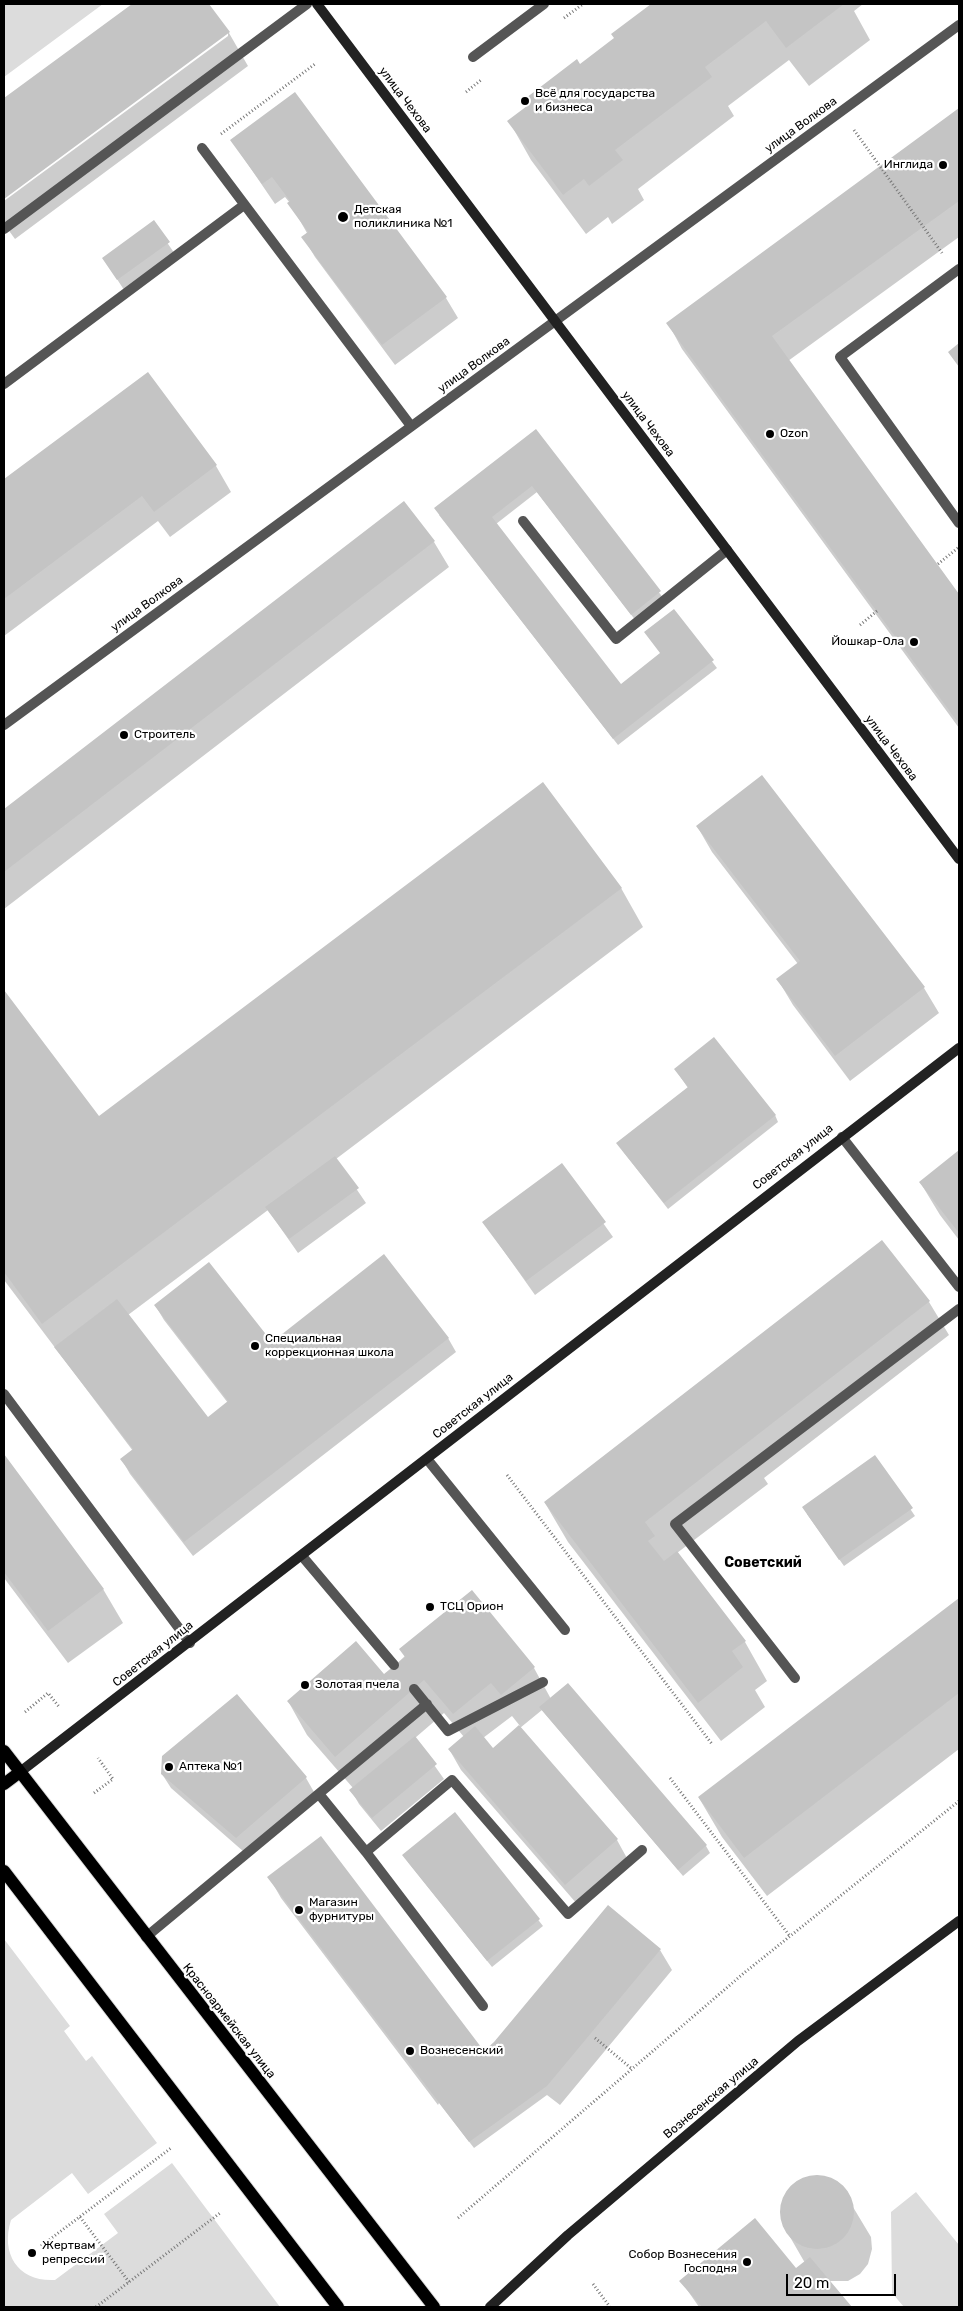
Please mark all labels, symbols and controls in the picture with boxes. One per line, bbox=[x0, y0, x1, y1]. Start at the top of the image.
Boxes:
street label: улица Чехова bbox=[376, 64, 434, 136]
place label: Всё для государства и бизнеса bbox=[535, 87, 655, 115]
street label: улица Волкова bbox=[762, 94, 840, 156]
marker: Всё для государства и бизнеса bbox=[519, 95, 531, 107]
place label: Инглида bbox=[884, 158, 933, 172]
marker: Инглида bbox=[937, 159, 949, 171]
place label: Детская поликлиника №1 bbox=[354, 203, 452, 231]
marker: Детская поликлиника №1 bbox=[336, 210, 350, 224]
street label: улица Волкова bbox=[435, 334, 513, 396]
street label: улица Чехова bbox=[619, 388, 677, 460]
place label: Ozon bbox=[780, 427, 808, 441]
marker: Ozon bbox=[764, 428, 776, 440]
street label: улица Волкова bbox=[108, 573, 186, 635]
place label: Йошкар-Ола bbox=[831, 635, 904, 649]
marker: Йошкар-Ола bbox=[908, 636, 920, 648]
street label: улица Чехова bbox=[862, 712, 920, 784]
place label: Строитель bbox=[134, 728, 195, 742]
marker: Строитель bbox=[118, 729, 130, 741]
street label: Советская улица bbox=[750, 1121, 836, 1193]
place label: Специальная коррекционная школа bbox=[265, 1332, 394, 1360]
marker: Специальная коррекционная школа bbox=[249, 1340, 261, 1352]
street label: Советская улица bbox=[430, 1370, 516, 1442]
district label: Советский bbox=[724, 1555, 802, 1571]
place label: ТСЦ Орион bbox=[440, 1600, 503, 1614]
marker: ТСЦ Орион bbox=[424, 1601, 436, 1613]
street label: Советская улица bbox=[110, 1618, 196, 1690]
place label: Золотая пчела bbox=[315, 1678, 399, 1692]
marker: Золотая пчела bbox=[299, 1679, 311, 1691]
place label: Аптека №1 bbox=[179, 1760, 242, 1774]
marker: Аптека №1 bbox=[163, 1761, 175, 1773]
place label: Магазин фурнитуры bbox=[309, 1896, 374, 1924]
marker: Магазин фурнитуры bbox=[293, 1904, 305, 1916]
street label: Красноармейская улица bbox=[180, 1961, 278, 2081]
place label: Вознесенский bbox=[420, 2044, 503, 2058]
marker: Вознесенский bbox=[404, 2045, 416, 2057]
street label: Вознесенская улица bbox=[661, 2054, 761, 2142]
place label: Жертвам репрессий bbox=[42, 2239, 105, 2267]
marker: Жертвам репрессий bbox=[26, 2247, 38, 2259]
place label: Собор Вознесения Господня bbox=[629, 2248, 737, 2276]
marker: Собор Вознесения Господня bbox=[741, 2256, 753, 2268]
scale bar bbox=[788, 2264, 898, 2296]
text: 20 m bbox=[794, 2274, 829, 2292]

